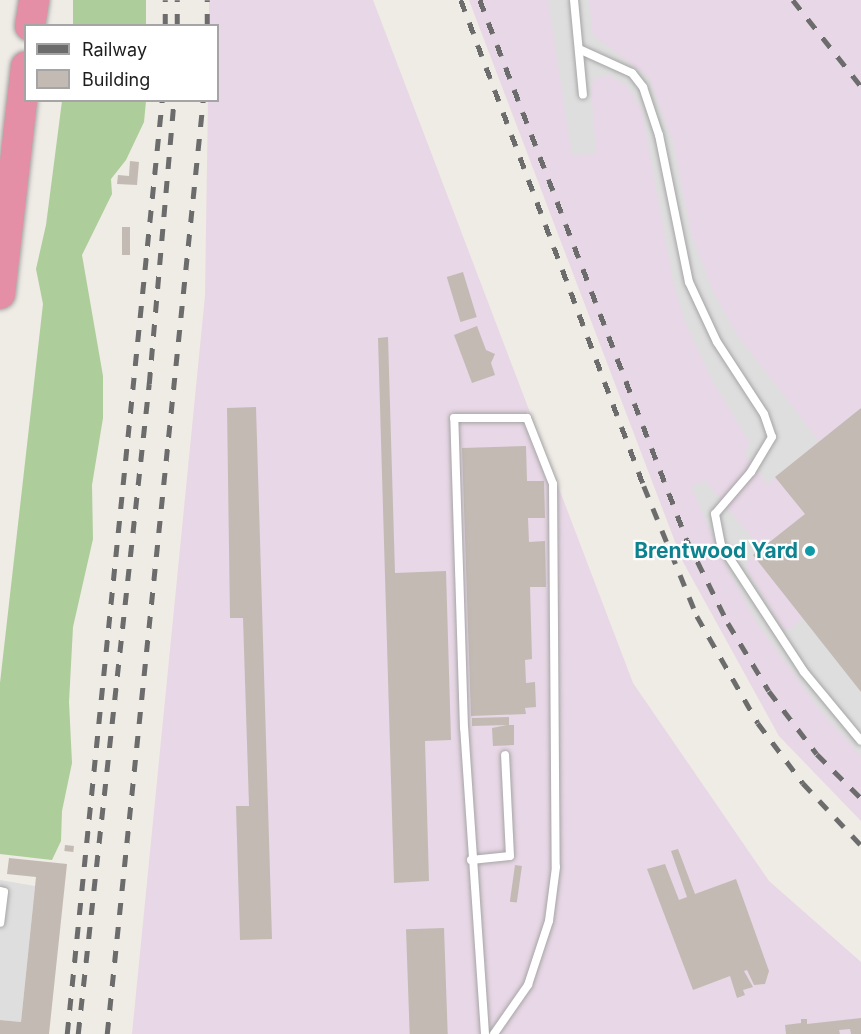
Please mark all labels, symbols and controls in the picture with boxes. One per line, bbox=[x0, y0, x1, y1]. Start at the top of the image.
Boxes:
legend bbox=[24, 24, 219, 102]
text: Railway bbox=[82, 39, 147, 60]
text: Building bbox=[82, 69, 150, 90]
place label: Brentwood Yard bbox=[634, 538, 798, 564]
marker: Brentwood Yard bbox=[803, 544, 817, 558]

